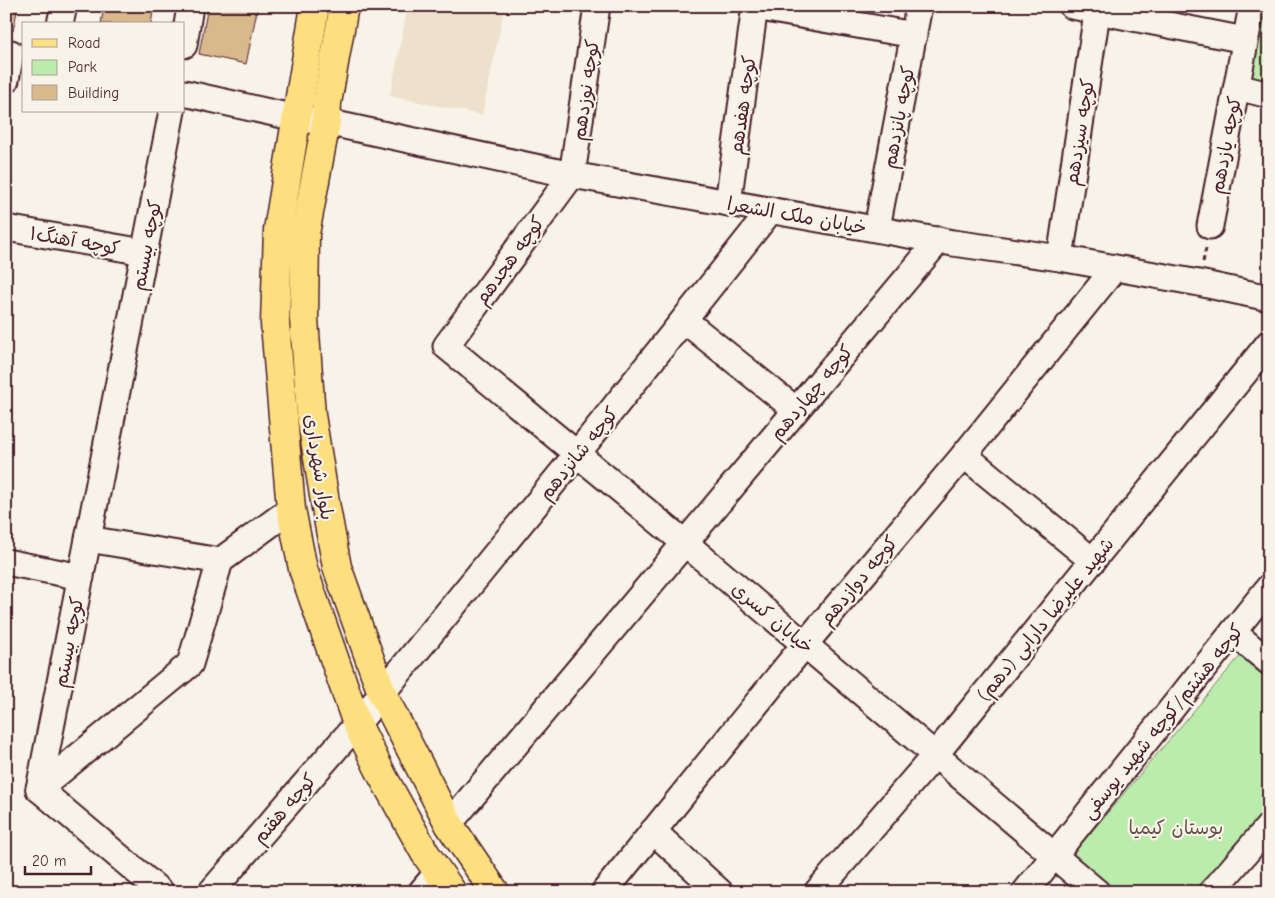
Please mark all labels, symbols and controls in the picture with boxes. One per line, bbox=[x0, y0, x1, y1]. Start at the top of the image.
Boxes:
legend bbox=[22, 22, 185, 112]
text: Road bbox=[68, 34, 100, 52]
street label: کوچه نوزدهم bbox=[568, 38, 607, 143]
street label: کوچه هفدهم bbox=[725, 54, 764, 157]
text: Park bbox=[68, 58, 97, 76]
street label: کوچه پانزدهم bbox=[878, 64, 923, 171]
street label: کوچه سیزدهم bbox=[1061, 77, 1102, 188]
text: Building bbox=[68, 84, 119, 102]
street label: کوچه یازدهم bbox=[1206, 95, 1249, 196]
street label: خیابان ملک الشعرا bbox=[725, 193, 868, 239]
street label: کوچه بیستم bbox=[127, 198, 170, 293]
street label: کوچه هجدهم bbox=[470, 212, 552, 311]
street label: کوچه آهنگ۱ bbox=[28, 222, 122, 261]
street label: کوچه چهاردهم bbox=[766, 341, 860, 447]
street label: کوچه شانزدهم bbox=[535, 403, 625, 507]
street label: بلوار شهرداری bbox=[300, 413, 338, 522]
street label: کوچه دوازدهم bbox=[815, 532, 905, 632]
street label: شهید علیرضا دارابی (دهم) bbox=[973, 533, 1121, 708]
street label: خیابان کسری bbox=[727, 577, 818, 658]
street label: کوچه بیستم bbox=[49, 595, 92, 690]
street label: کوچه هشتم/کوچه شهید یوسفی bbox=[1077, 620, 1250, 825]
street label: کوچه هفتم bbox=[248, 769, 323, 850]
park label: بوستان کیمیا bbox=[1129, 817, 1223, 839]
scale bar bbox=[25, 843, 91, 875]
text: 20 m bbox=[32, 852, 66, 870]

